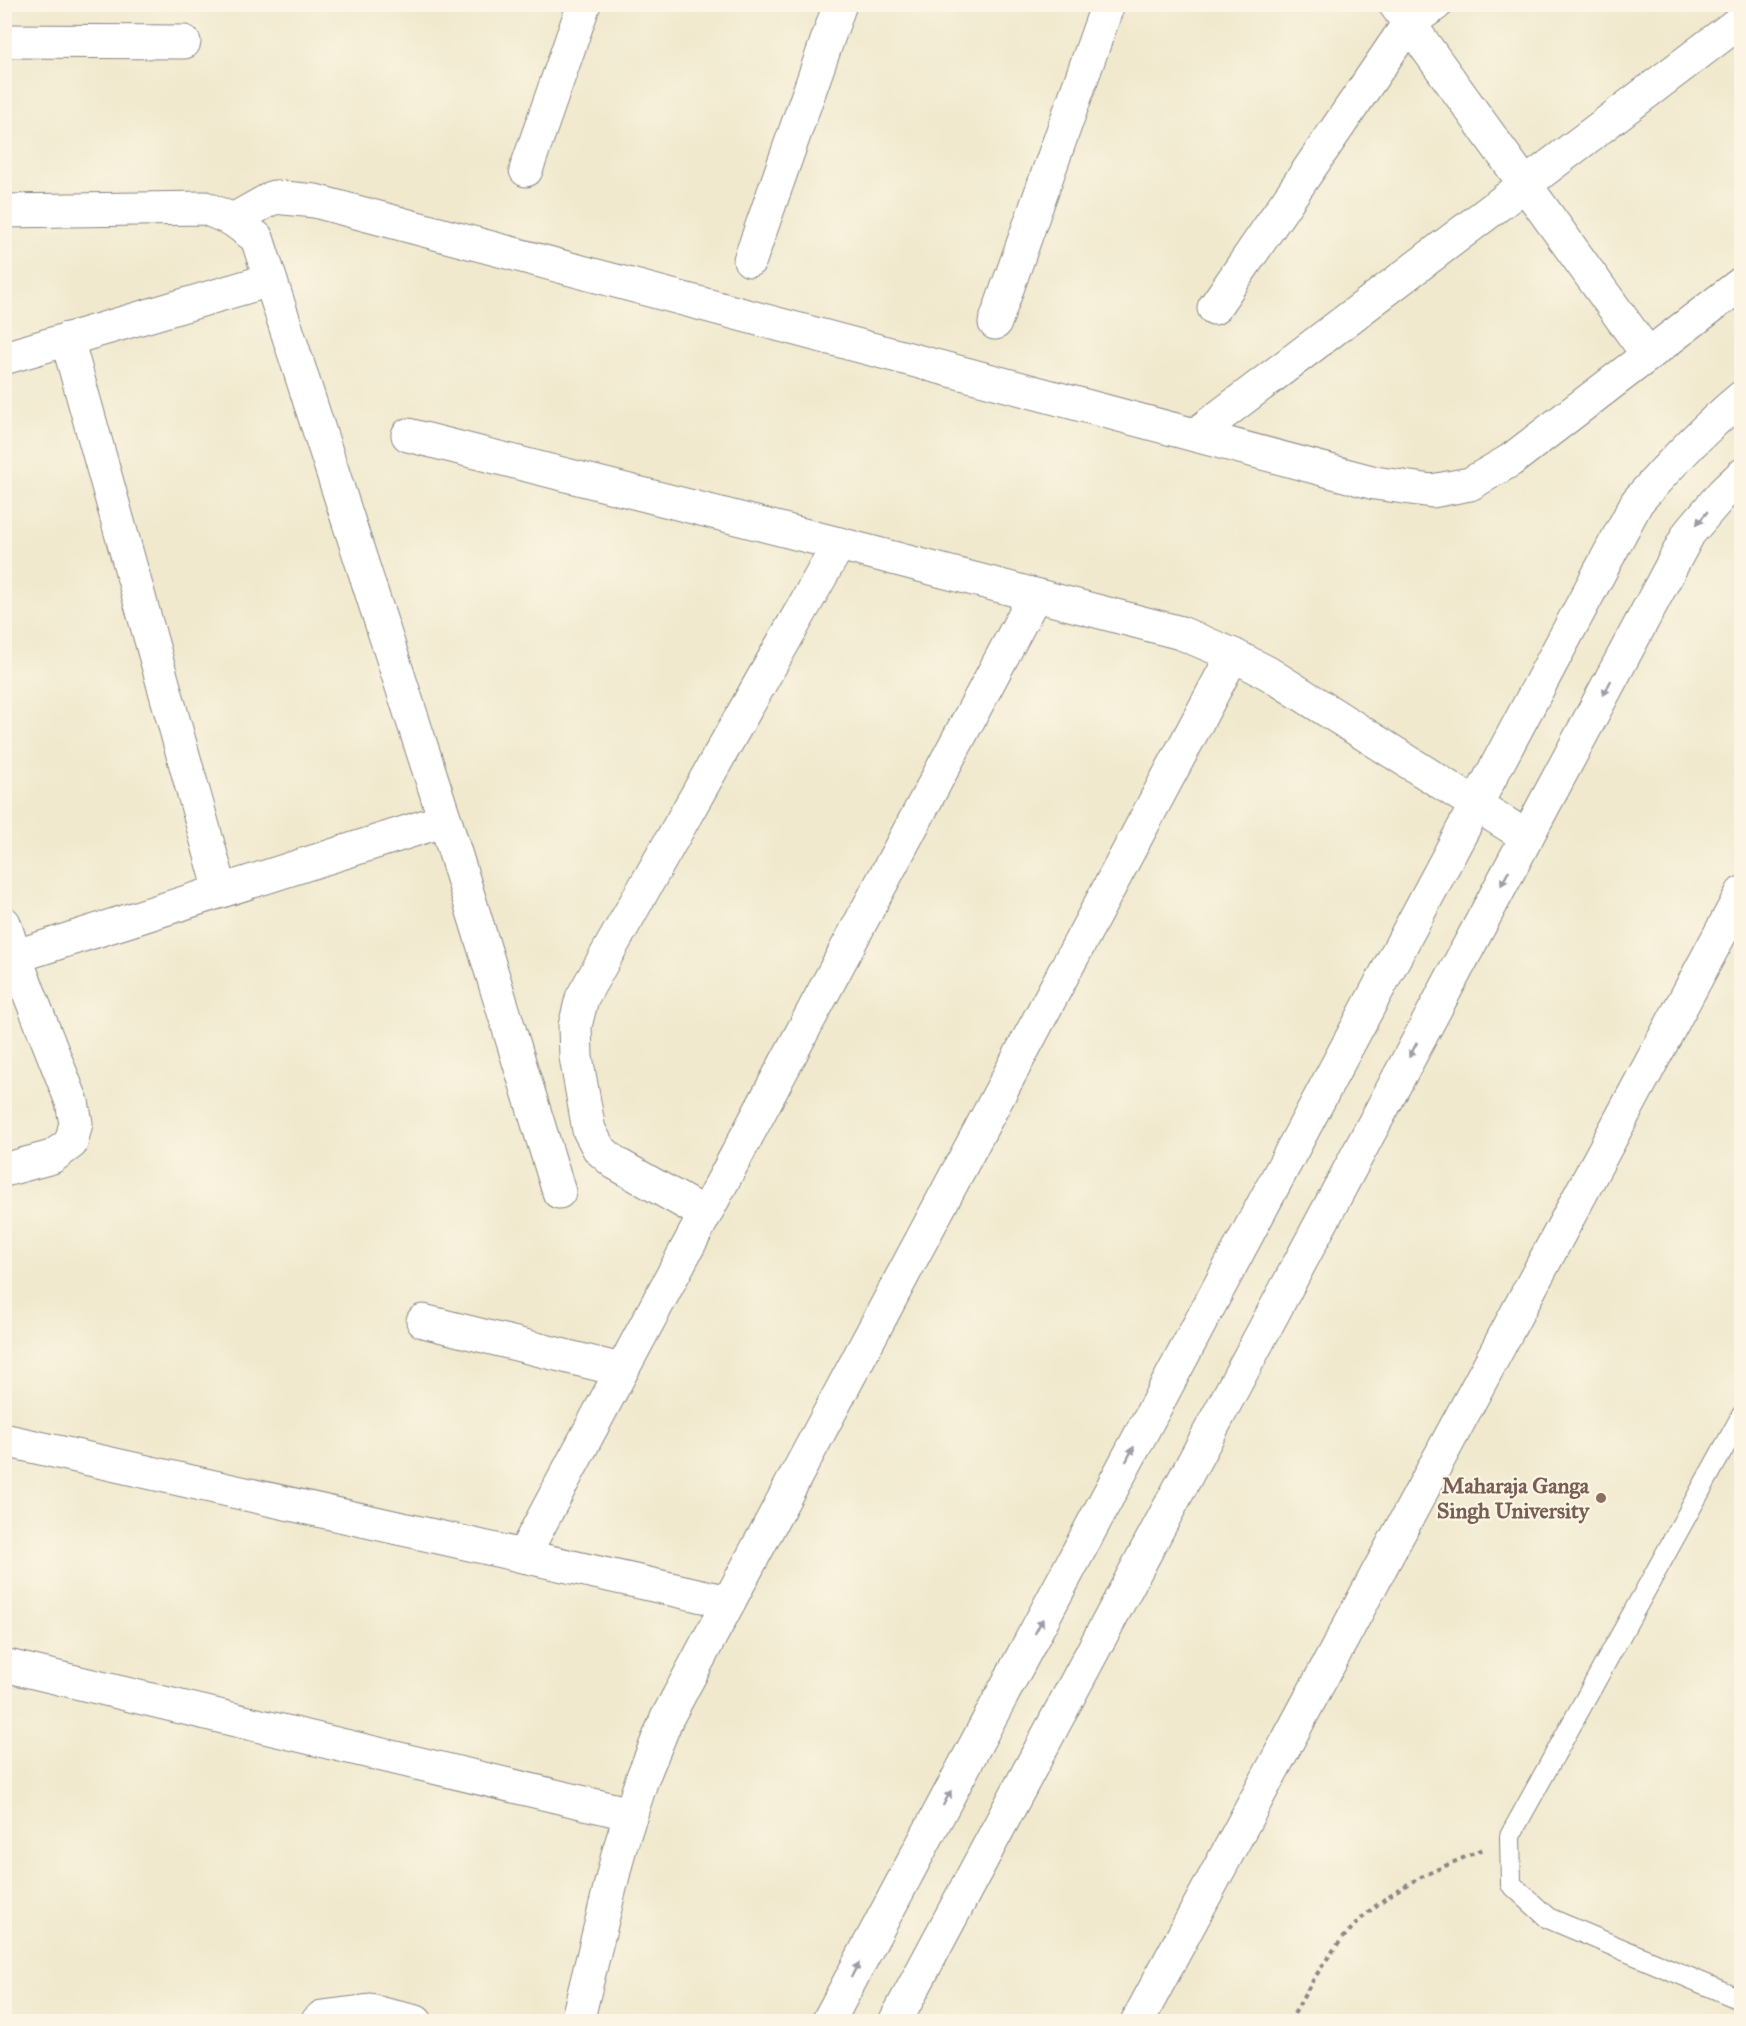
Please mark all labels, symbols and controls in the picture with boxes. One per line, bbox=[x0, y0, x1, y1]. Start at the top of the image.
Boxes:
one-way arrow bbox=[1696, 510, 1709, 525]
one-way arrow bbox=[1602, 679, 1612, 696]
one-way arrow bbox=[1500, 870, 1510, 887]
one-way arrow bbox=[1409, 1042, 1418, 1059]
one-way arrow bbox=[1125, 1445, 1135, 1462]
place label: Maharaja Ganga Singh University bbox=[1437, 1472, 1591, 1524]
marker: Maharaja Ganga Singh University bbox=[1594, 1491, 1608, 1505]
one-way arrow bbox=[1034, 1617, 1044, 1634]
one-way arrow bbox=[942, 1789, 952, 1806]
one-way arrow bbox=[850, 1961, 860, 1978]

